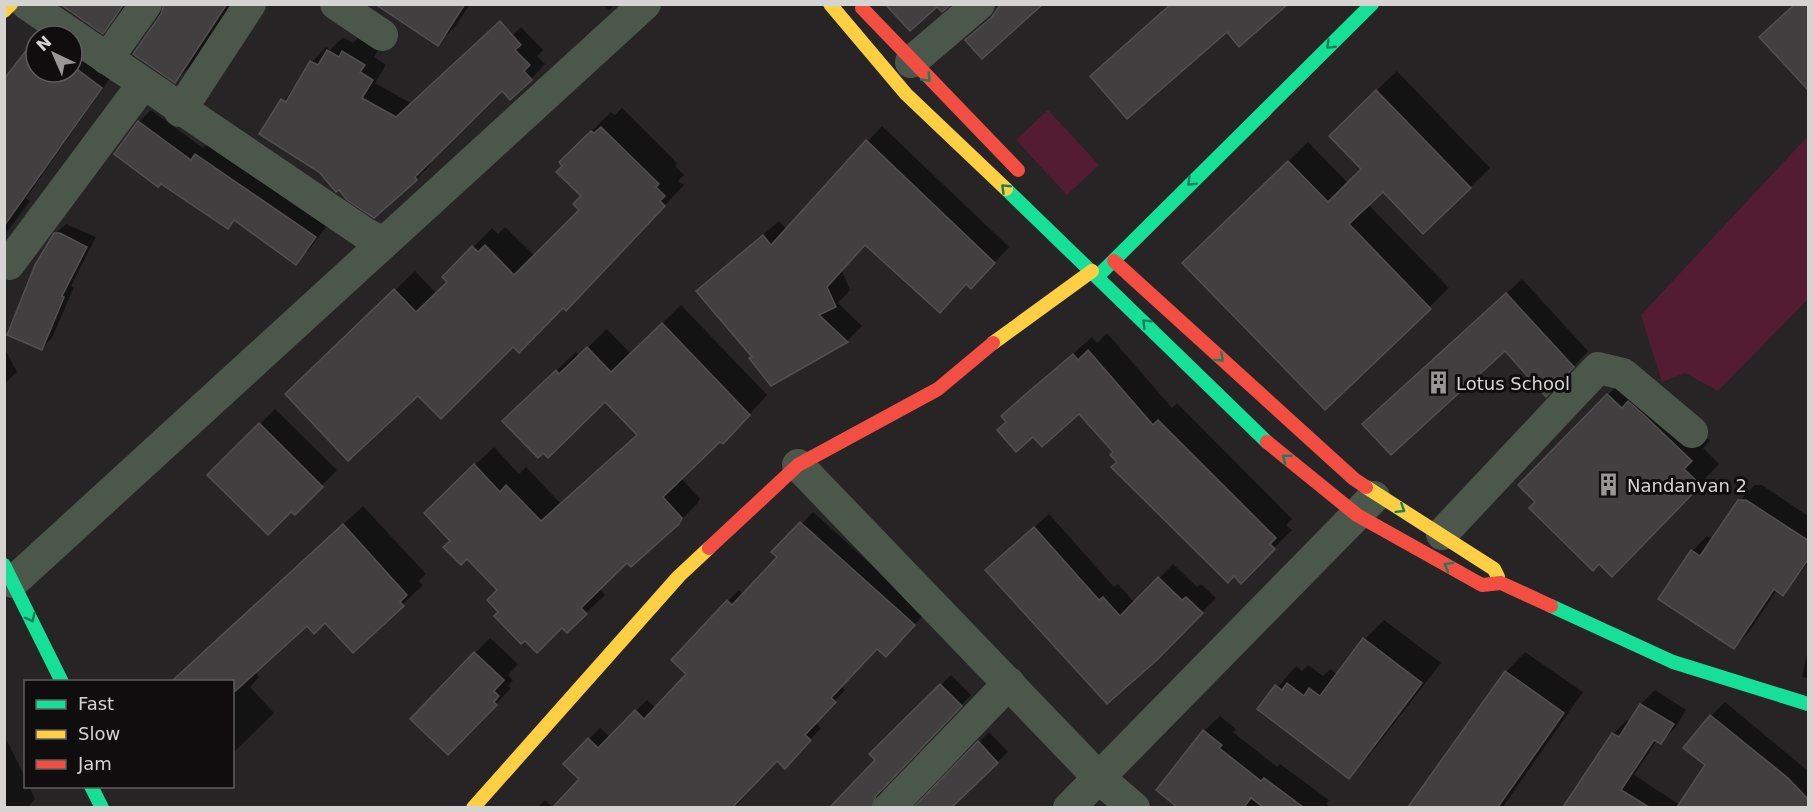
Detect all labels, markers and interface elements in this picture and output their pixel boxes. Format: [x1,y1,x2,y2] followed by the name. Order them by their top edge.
[24,24,84,84] north arrow
[33,32,55,55] text: N
[1327,38,1338,49] one-way arrow
[920,72,931,82] one-way arrow
[1187,174,1198,185] one-way arrow
[1001,184,1011,195] one-way arrow
[1142,319,1153,330] one-way arrow
[1213,350,1224,361] one-way arrow
[1425,370,1451,396] building icon: Lotus School
[1456,373,1570,394] place label: Lotus School
[1282,454,1293,465] one-way arrow
[1596,472,1622,498] building icon: Nandanvan 2
[1627,475,1747,496] place label: Nandanvan 2
[1395,502,1405,514] one-way arrow
[1443,562,1454,573] one-way arrow
[23,611,35,622] one-way arrow
[24,680,234,788] legend
[78,693,114,714] text: Fast
[78,723,120,744] text: Slow
[77,753,112,774] text: Jam

